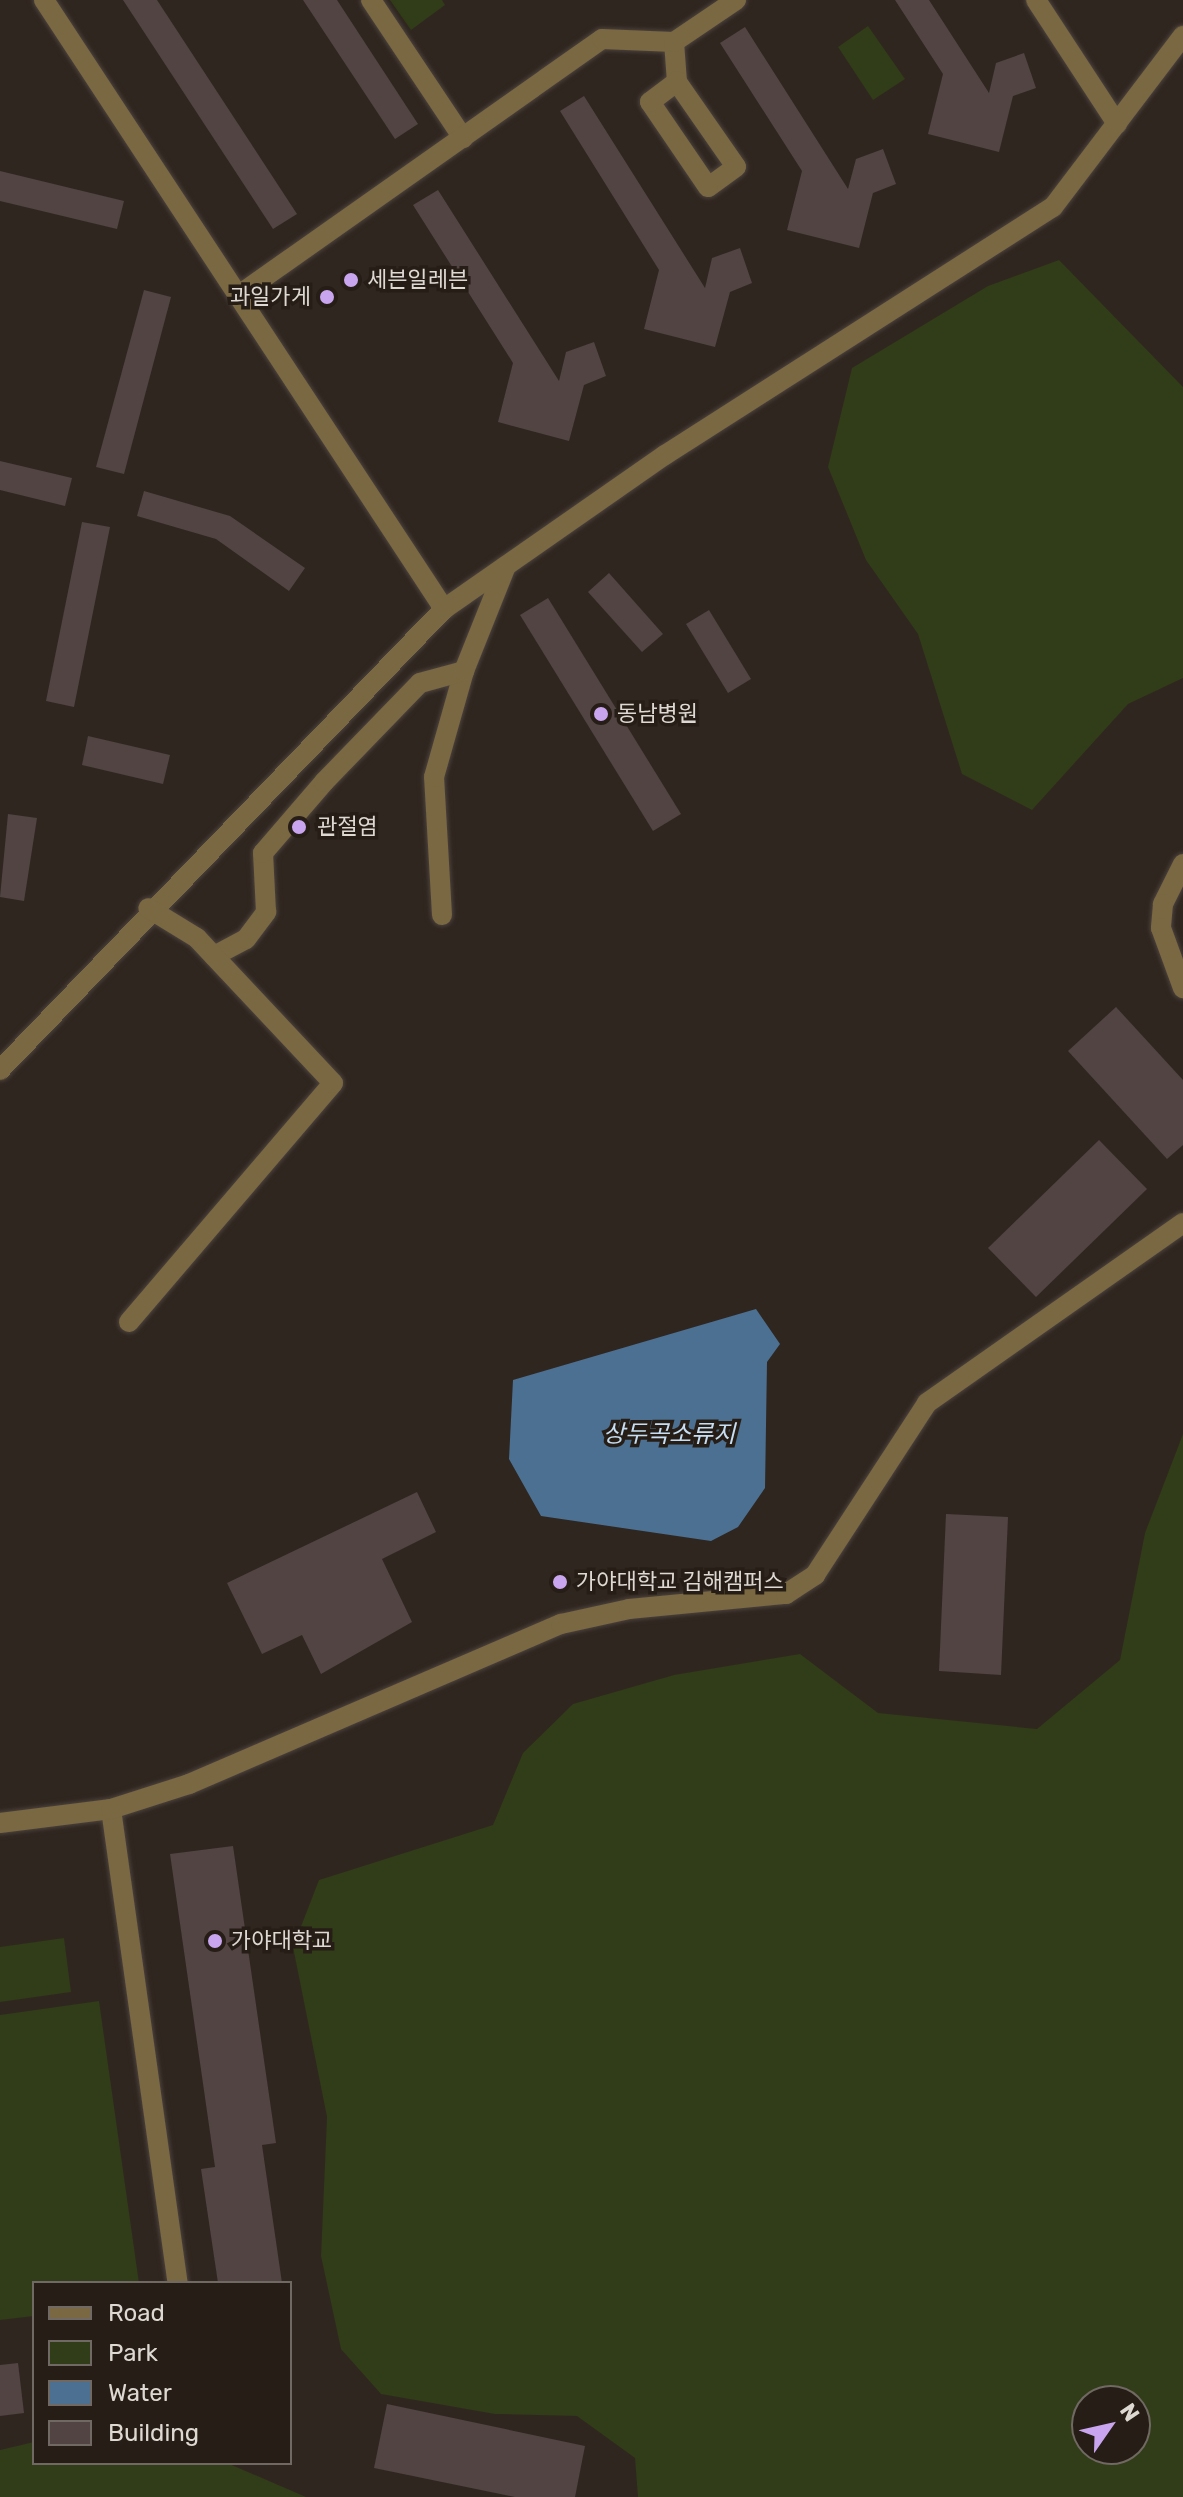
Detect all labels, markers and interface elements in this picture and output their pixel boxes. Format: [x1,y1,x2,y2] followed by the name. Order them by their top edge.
[367,267,468,293] place label: 세븐일레븐
[342,271,360,289] marker: 세븐일레븐
[230,284,311,310] place label: 과일가게
[318,288,336,306] marker: 과일가게
[617,701,698,727] place label: 동남병원
[592,705,610,723] marker: 동남병원
[317,814,378,840] place label: 관절염
[288,816,310,838] marker: 관절염
[603,1421,735,1449] water label: 상두곡소류지
[576,1569,784,1595] place label: 가야대학교 김해캠퍼스
[551,1573,569,1591] marker: 가야대학교 김해캠퍼스
[231,1928,332,1954] place label: 가야대학교
[206,1932,224,1950] marker: 가야대학교
[32,2281,292,2465] legend
[108,2299,165,2327] text: Road
[108,2339,158,2367] text: Park
[108,2379,172,2407] text: Water
[1071,2385,1151,2465] north arrow
[1114,2398,1145,2427] text: N
[108,2419,199,2447] text: Building

